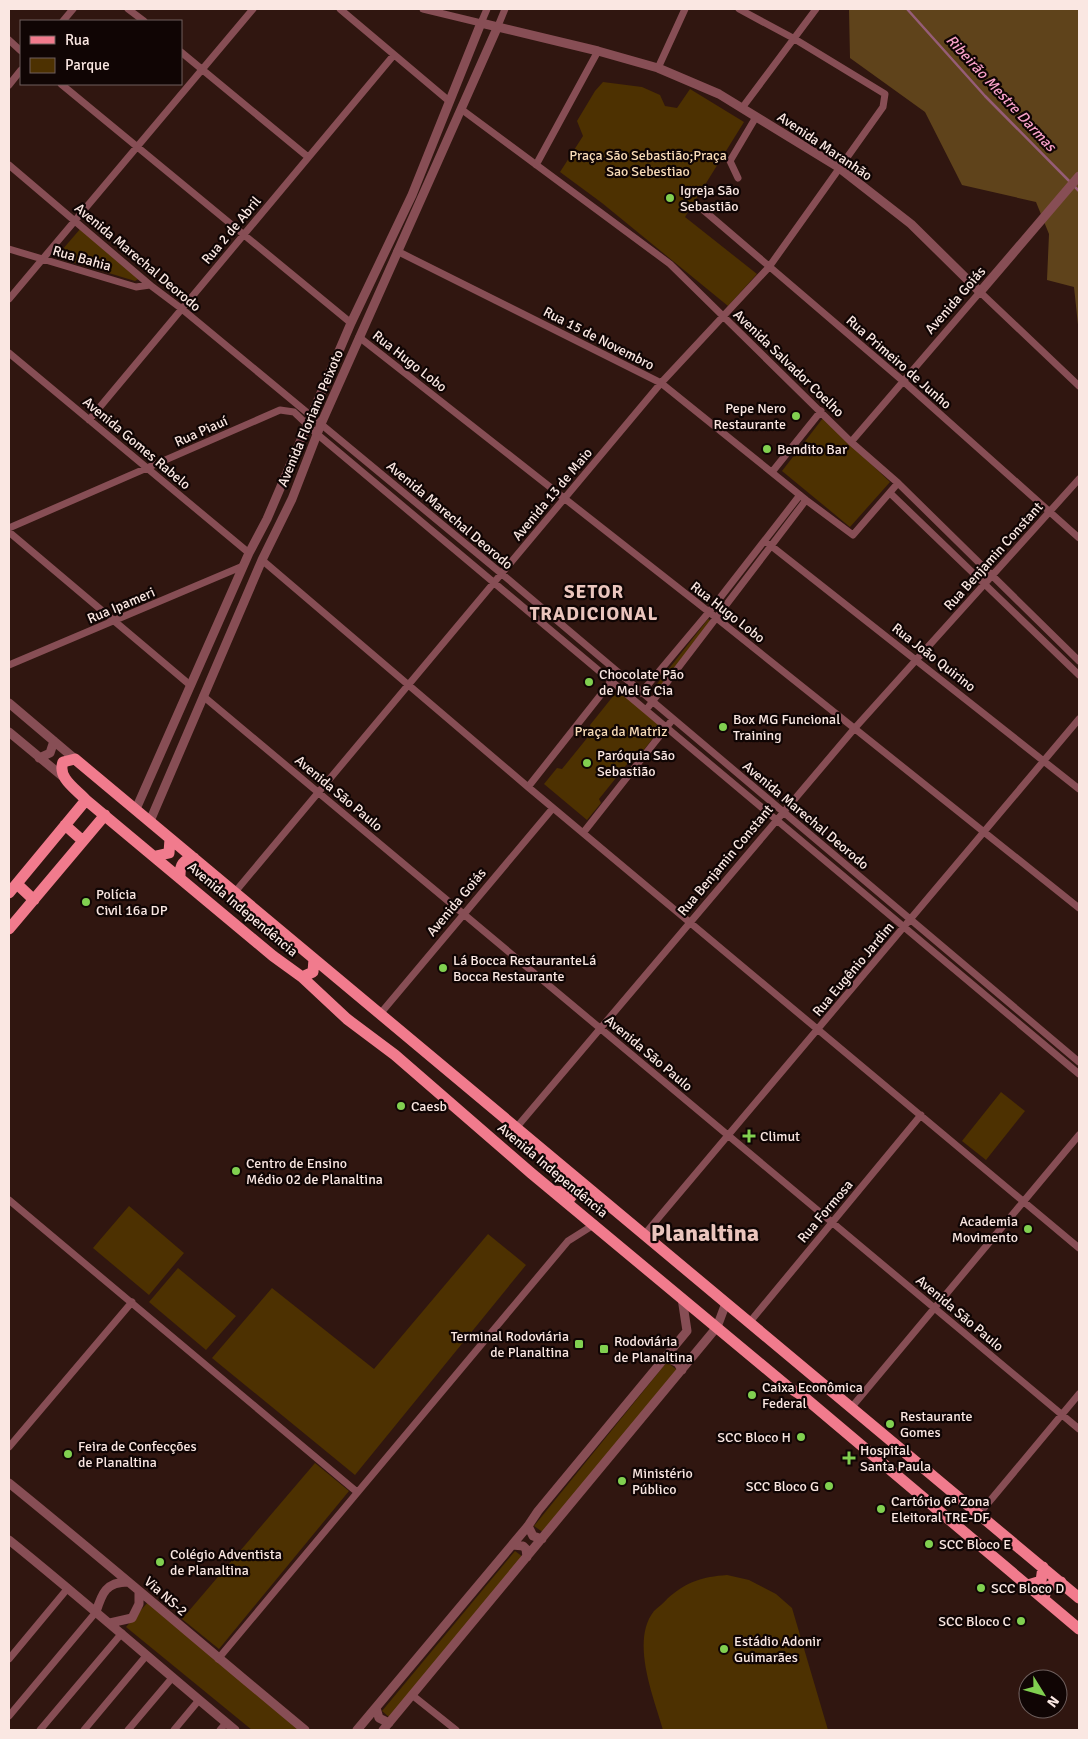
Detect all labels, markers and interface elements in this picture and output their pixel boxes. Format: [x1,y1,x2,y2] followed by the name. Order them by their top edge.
[20,20,182,85] legend
[65,31,90,49] text: Rua
[942,31,1061,156] water label: Ribeirão Mestre Darmas
[65,56,110,74] text: Parque
[774,108,875,184] street label: Avenida Maranhão
[569,147,727,180] park label: Praça São Sebastião;Praça Sao Sebestiao
[680,182,740,215] place label: Igreja São Sebastião
[664,192,676,204] marker: Igreja São Sebastião
[198,193,265,268] street label: Rua 2 de Abril
[71,200,204,315] street label: Avenida Marechal Deorodo
[51,242,113,275] street label: Rua Bahia
[921,263,989,338] street label: Avenida Goiás
[540,303,657,374] street label: Rua 15 de Novembro
[730,306,848,421] street label: Avenida Salvador Coelho
[843,312,955,413] street label: Rua Primeiro de Junho
[369,327,450,396] street label: Rua Hugo Lobo
[274,347,347,489] street label: Avenida Floriano Peixoto
[79,393,194,493] street label: Avenida Gomes Rabelo
[713,400,786,433] place label: Pepe Nero Restaurante
[790,410,802,422] marker: Pepe Nero Restaurante
[172,412,231,451] street label: Rua Piauí
[777,441,848,458] place label: Bendito Bar
[761,443,773,455] marker: Bendito Bar
[509,445,596,544] street label: Avenida 13 de Maio
[383,458,516,573] street label: Avenida Marechal Deorodo
[940,499,1046,614] street label: Rua Benjamin Constant
[687,578,768,647] street label: Rua Hugo Lobo
[530,580,658,626] district label: SETOR TRADICIONAL
[85,584,158,627] street label: Rua Ipameri
[888,619,979,695] street label: Rua João Quirino
[599,666,684,699] place label: Chocolate Pão de Mel & Cia
[583,676,595,688] marker: Chocolate Pão de Mel & Cia
[733,711,840,744] place label: Box MG Funcional Training
[717,721,729,733] marker: Box MG Funcional Training
[575,723,667,740] park label: Praça da Matriz
[597,747,675,780] place label: Paróquia São Sebastião
[291,752,386,835] street label: Avenida São Paulo
[581,757,593,769] marker: Paróquia São Sebastião
[739,758,872,873] street label: Avenida Marechal Deorodo
[674,801,777,919] street label: Rua Benjamin Constant
[184,858,301,960] street label: Avenida Independência
[423,865,490,940] street label: Avenida Goiás
[96,886,168,919] place label: Polícia Civil 16a DP
[80,896,92,908] marker: Polícia Civil 16a DP
[809,919,898,1020] street label: Rua Eugênio Jardim
[453,952,596,985] place label: Lá Bocca RestauranteLá Bocca Restaurante
[437,962,449,974] marker: Lá Bocca RestauranteLá Bocca Restaurante
[601,1012,696,1095] street label: Avenida São Paulo
[411,1098,447,1115] place label: Caesb
[395,1100,407,1112] marker: Caesb
[494,1119,611,1221] street label: Avenida Independência
[760,1128,800,1145] place label: Climut
[742,1129,756,1143] marker: Climut
[246,1155,383,1188] place label: Centro de Ensino Médio 02 de Planaltina
[230,1165,242,1177] marker: Centro de Ensino Médio 02 de Planaltina
[794,1176,857,1246] street label: Rua Formosa
[952,1213,1018,1246] place label: Academia Movimento
[651,1218,759,1248] district label: Planaltina
[1022,1223,1034,1235] marker: Academia Movimento
[912,1272,1007,1355] street label: Avenida São Paulo
[451,1328,569,1361] place label: Terminal Rodoviária de Planaltina
[614,1333,693,1366] place label: Rodoviária de Planaltina
[573,1338,585,1350] marker: Terminal Rodoviária de Planaltina
[598,1343,610,1355] marker: Rodoviária de Planaltina
[762,1379,863,1412] place label: Caixa Econômica Federal
[746,1389,758,1401] marker: Caixa Econômica Federal
[900,1408,973,1441] place label: Restaurante Gomes
[884,1418,896,1430] marker: Restaurante Gomes
[717,1429,791,1446] place label: SCC Bloco H
[795,1431,807,1443] marker: SCC Bloco H
[78,1438,197,1471] place label: Feira de Confecções de Planaltina
[860,1442,931,1475] place label: Hospital Santa Paula
[62,1448,74,1460] marker: Feira de Confecções de Planaltina
[842,1451,856,1465] marker: Hospital Santa Paula
[632,1465,693,1498] place label: Ministério Público
[616,1475,628,1487] marker: Ministério Público
[746,1478,819,1495] place label: SCC Bloco G
[823,1480,835,1492] marker: SCC Bloco G
[891,1493,990,1526] place label: Cartório 6ª Zona Eleitoral TRE-DF
[875,1503,887,1515] marker: Cartório 6ª Zona Eleitoral TRE-DF
[939,1536,1011,1553] place label: SCC Bloco E
[923,1538,935,1550] marker: SCC Bloco E
[170,1546,282,1579] place label: Colégio Adventista de Planaltina
[154,1556,166,1568] marker: Colégio Adventista de Planaltina
[141,1573,191,1620] street label: Via NS-2
[991,1580,1064,1597] place label: SCC Bloco D
[975,1582,987,1594] marker: SCC Bloco D
[938,1613,1011,1630] place label: SCC Bloco C
[1015,1615,1027,1627] marker: SCC Bloco C
[734,1633,822,1666] place label: Estádio Adonir Guimarães
[718,1643,730,1655] marker: Estádio Adonir Guimarães
[1018,1669,1068,1719] north arrow
[1043,1693,1063,1711] text: N

